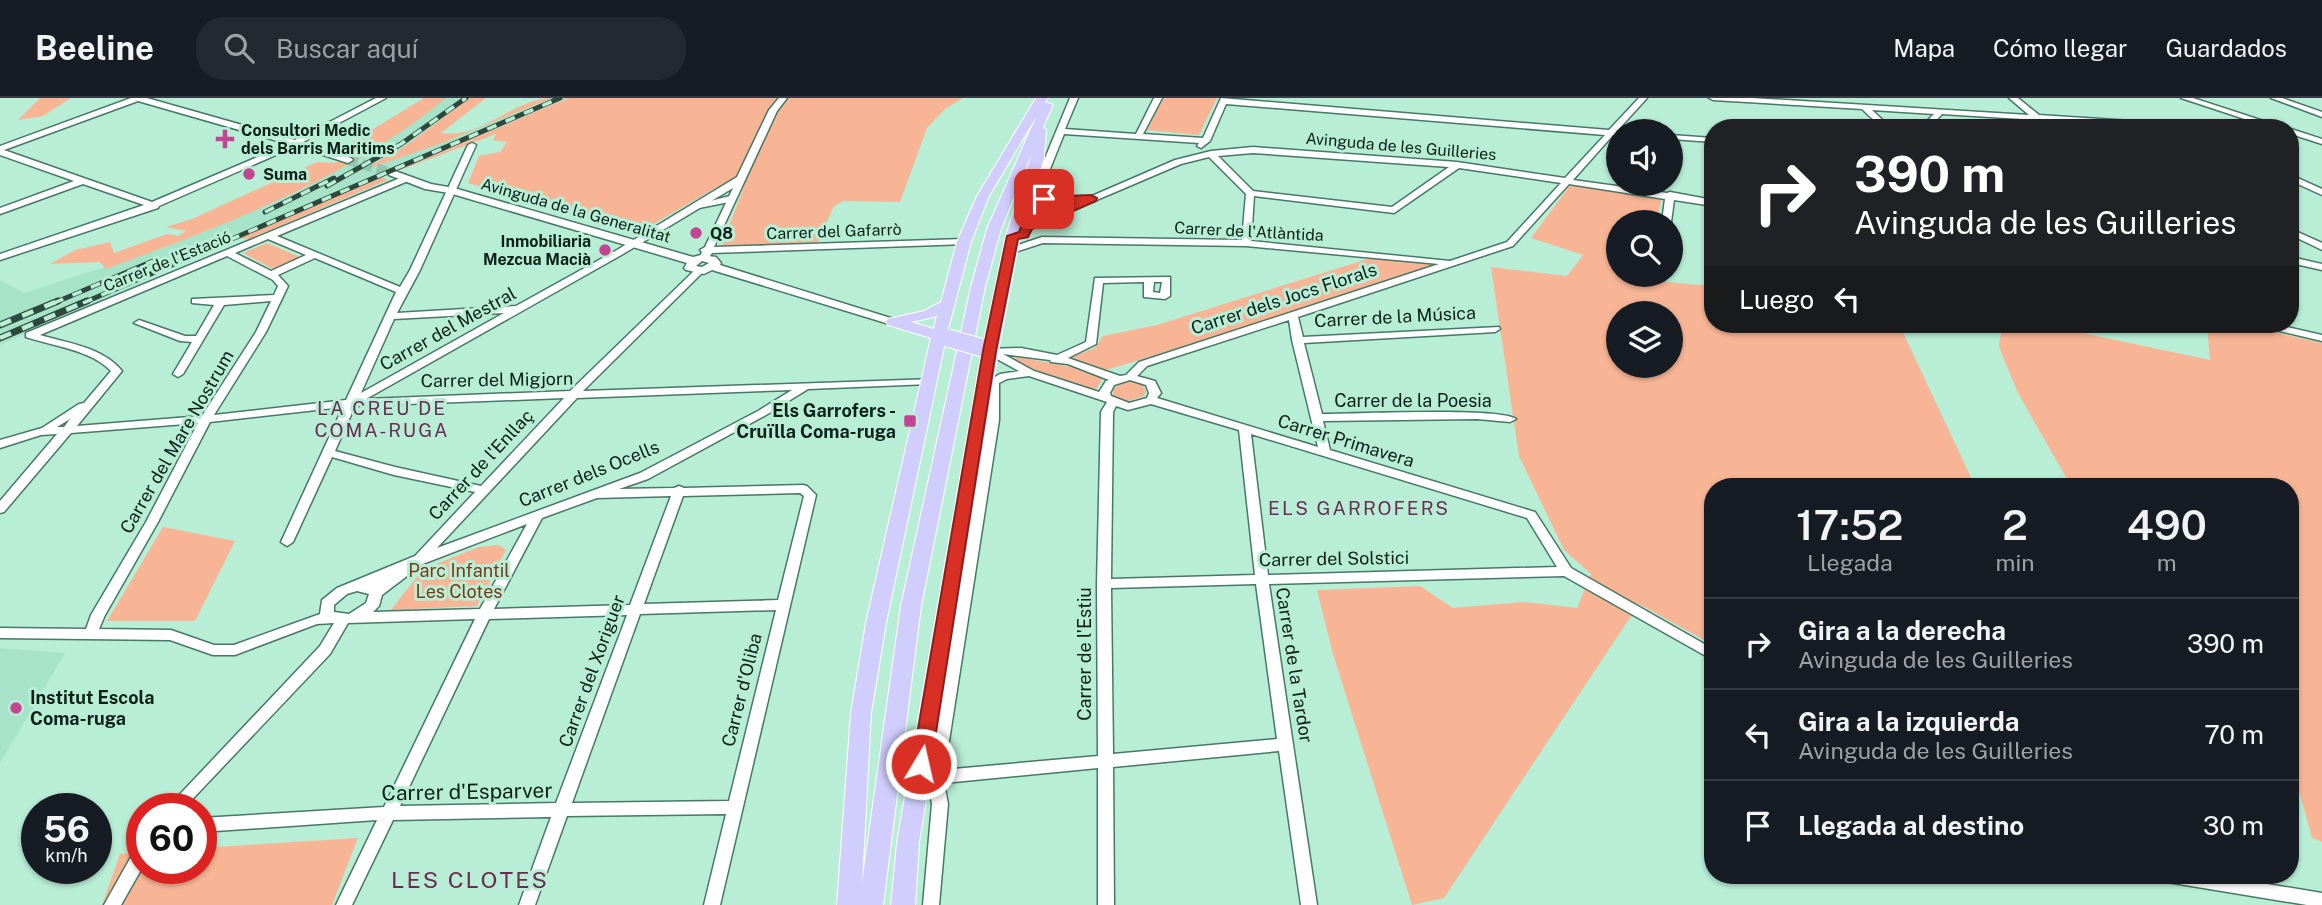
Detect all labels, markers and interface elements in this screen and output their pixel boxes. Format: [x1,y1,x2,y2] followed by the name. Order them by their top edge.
[196,17,686,80] search box
[35,29,154,67] text: Beeline
[220,29,258,67] icon: search
[276,33,418,64] text: Buscar aquí
[1893,34,1955,62] text: Mapa
[1993,34,2127,62] text: Cómo llegar
[2165,34,2287,62] text: Guardados
[1606,119,1683,378] map controls
[1606,119,1683,196] button: sound
[241,121,395,158] place label: Consultori Medic dels Barris Maritims
[215,129,235,149] marker: Consultori Medic dels Barris Maritims
[1305,129,1497,164] street label: Avinguda de les Guilleries
[1854,145,2005,203] text: 390 m
[1739,147,1830,238] icon: right
[263,165,307,184] place label: Suma
[241,166,257,182] marker: Suma
[1014,169,1074,229] pin
[479,174,673,247] street label: Avinguda de la Generalitat
[1025,180,1063,218] icon: arrive
[1854,204,2237,241] text: Avinguda de les Guilleries
[1606,210,1683,287] button: search
[1174,218,1324,245] street label: Carrer de l'Atlàntida
[766,220,902,243] street label: Carrer del Gafarrò
[710,224,733,243] place label: Q8
[688,225,704,241] marker: Q8
[101,227,234,296] street label: Carrer de l'Estació
[483,232,591,269] place label: Inmobiliaria Mezcua Macià
[597,242,613,258] marker: Inmobiliaria Mezcua Macià
[1188,259,1379,339] street label: Carrer dels Jocs Florals
[1828,280,1866,318] icon: left
[376,282,519,375] street label: Carrer del Mestral
[1739,284,1814,315] text: Luego
[1606,301,1683,378] button: layers
[1314,302,1476,331] street label: Carrer de la Música
[115,346,238,537] street label: Carrer del Mare Nostrum
[420,368,574,391] street label: Carrer del Migjorn
[1334,390,1492,411] street label: Carrer de la Poesia
[314,397,450,441] district label: LA CREU DE COMA-RUGA
[736,400,896,442] place label: Els Garrofers - Cruïlla Coma-ruga
[424,405,537,524] street label: Carrer de l'Enllaç
[1275,410,1417,471] street label: Carrer Primavera
[902,413,918,429] marker: Els Garrofers - Cruïlla Coma-ruga
[516,436,662,511] street label: Carrer dels Ocells
[1268,497,1450,519] district label: ELS GARROFERS
[1796,500,1904,549] text: 17:52
[2002,500,2028,549] text: 2
[2127,500,2207,549] text: 490
[1259,547,1409,570] street label: Carrer del Solstici
[1807,549,1893,576] text: Llegada
[1996,549,2035,576] text: min
[2157,549,2177,576] text: m
[408,560,510,602] park label: Parc Infantil Les Clotes
[1272,586,1317,744] street label: Carrer de la Tardor
[1074,587,1095,721] street label: Carrer de l'Estiu
[554,592,629,750] street label: Carrer del Xoriguer
[1798,615,2006,646] text: Gira a la derecha
[1739,625,1777,663] icon: right
[2187,628,2264,659] text: 390 m
[717,631,766,749] street label: Carrer d'Oliba
[1798,646,2073,673] text: Avinguda de les Guilleries
[30,687,155,729] place label: Institut Escola Coma-ruga
[8,700,24,716] marker: Institut Escola Coma-ruga
[1798,706,2020,737] text: Gira a la izquierda
[1739,716,1777,754] icon: left
[2204,719,2264,750] text: 70 m
[884,727,958,801] position arrow
[1798,737,2073,764] text: Avinguda de les Guilleries
[381,778,553,805] street label: Carrer d'Esparver
[126,793,217,884] speed limit sign: 60
[1739,807,1777,845] icon: arrive
[43,809,90,850] text: 56
[1798,810,2024,841] text: Llegada al destino
[2203,810,2264,841] text: 30 m
[45,845,88,866] text: km/h
[391,866,549,893] district label: LES CLOTES

